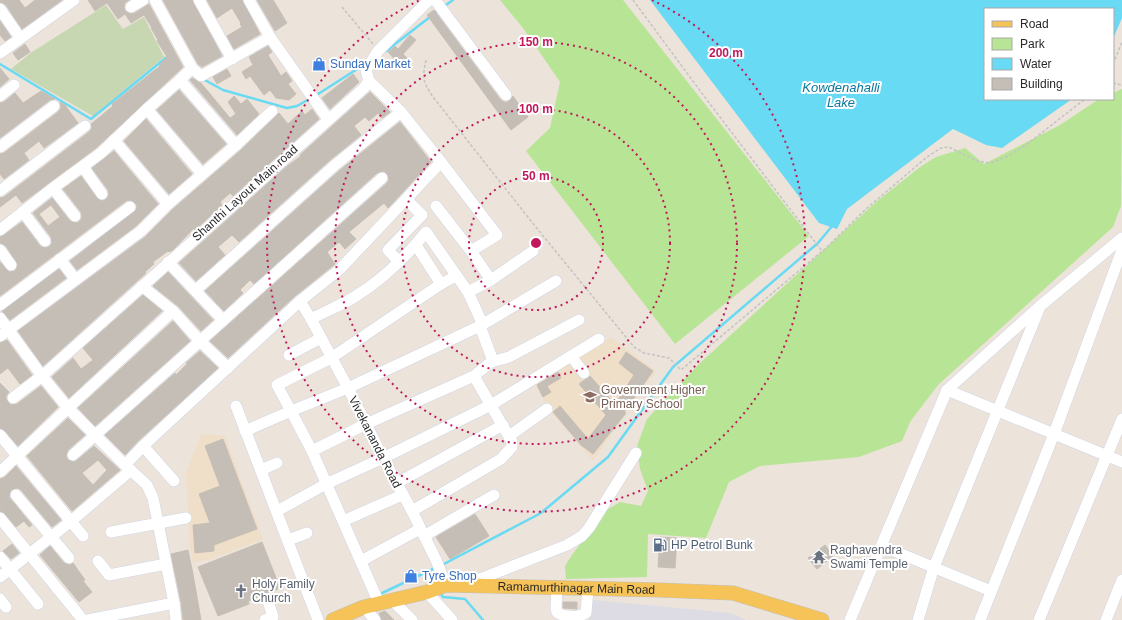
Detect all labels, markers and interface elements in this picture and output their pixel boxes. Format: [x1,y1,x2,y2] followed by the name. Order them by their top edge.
[984,8,1114,100] legend
[1020,17,1049,31] text: Road
[519,35,553,49] text: 150 m
[1020,37,1046,51] text: Park
[709,46,743,60] text: 200 m
[311,56,327,72] shop icon: Sunday Market
[330,57,411,71] place label: Sunday Market
[1020,57,1052,71] text: Water
[1020,77,1063,91] text: Building
[802,80,881,110] water label: Kowdenahalli Lake
[519,102,553,116] text: 100 m
[189,142,301,244] street label: Shanthi Layout Main road
[522,169,550,183] text: 50 m
[529,236,543,250] centre of rings
[601,383,706,411] place label: Government Higher Primary School
[582,389,598,405] school or university icon: Government Higher Primary School
[346,394,404,490] street label: Vivekananda Road
[652,537,668,553] fuel station icon: HP Petrol Bunk
[671,538,754,552] place label: HP Petrol Bunk
[830,543,908,571] place label: Raghavendra Swami Temple
[811,549,827,565] temple icon: Raghavendra Swami Temple
[403,568,419,584] shop icon: Tyre Shop
[422,569,477,583] place label: Tyre Shop
[252,577,315,605] place label: Holy Family Church
[497,579,655,597] street label: Ramamurthinagar Main Road
[233,583,249,599] church icon: Holy Family Church

